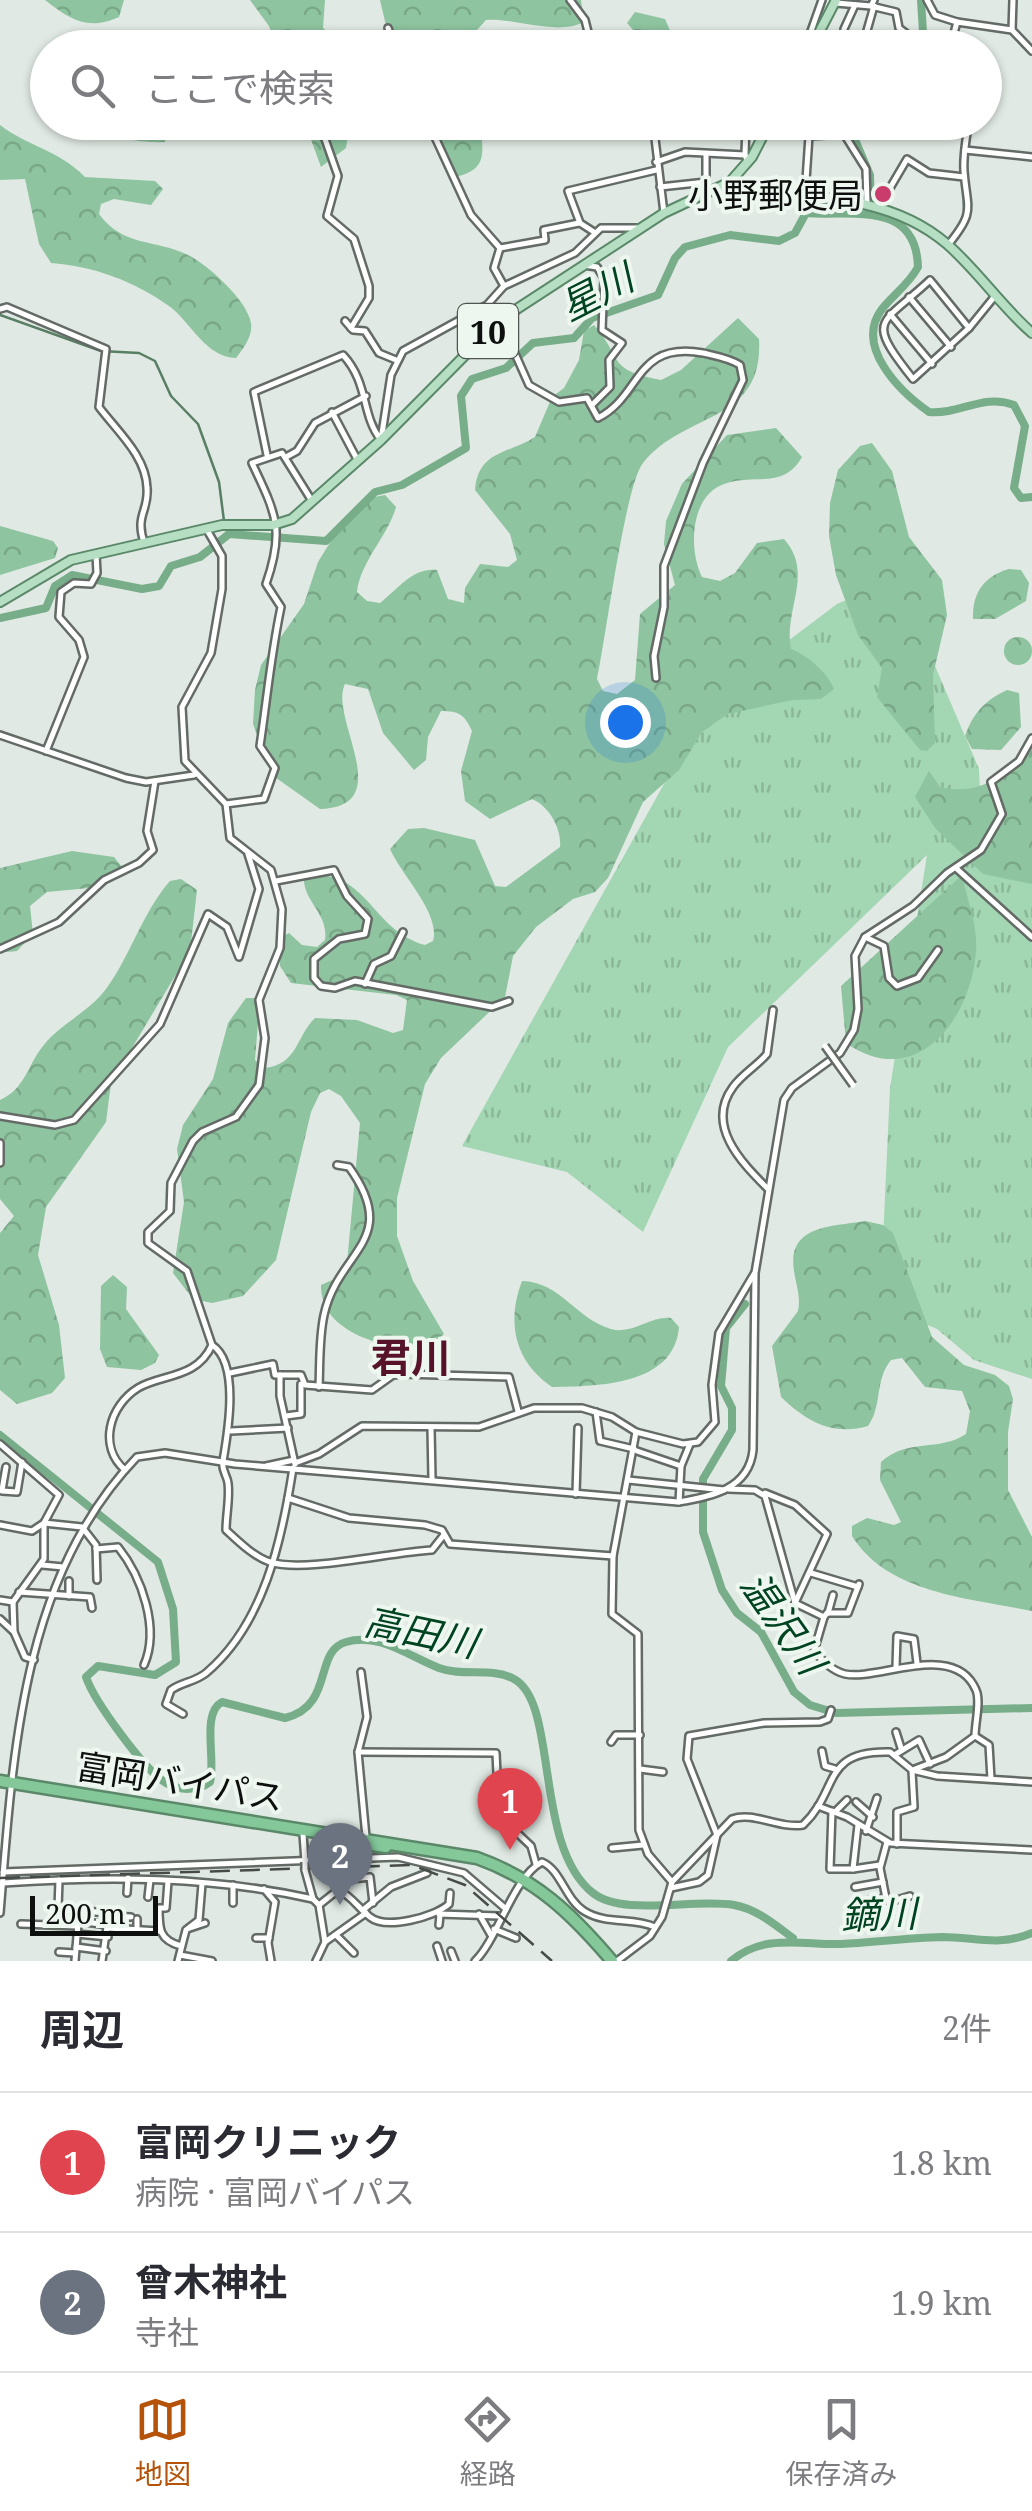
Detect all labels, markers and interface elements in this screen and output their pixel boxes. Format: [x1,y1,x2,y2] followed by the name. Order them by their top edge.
[30,30,1002,140] search box
[65,58,120,113] icon: search
[145,61,335,113] text: ここで検索
[688,171,863,218] place label: 小野郵便局
[872,183,894,205] marker: 小野郵便局
[550,249,645,331] water label: 星川
[458,304,518,358] road number: 10
[600,697,651,748] your location
[371,1329,451,1384] district label: 君川
[730,1560,840,1687] water label: 温沢川
[360,1594,486,1669] water label: 高田川
[73,1741,287,1821] street label: 富岡バイパス
[478,1768,542,1850] pin: 1
[308,1822,372,1905] pin: 2
[840,1886,922,1940] water label: 鏑川
[30,1891,158,1936] scale bar
[45,1894,126,1932] text: 200 m
[40,2000,124,2057] text: 周辺
[942,2006,992,2049] text: 2件
[135,2115,401,2167] text: 富岡クリニック
[63,2141,82,2184] text: 1
[891,2141,992,2184] text: 1.8 km
[135,2170,415,2213] text: 病院 · 富岡バイパス
[135,2255,287,2307] text: 曾木神社
[63,2281,82,2324] text: 2
[891,2281,992,2324] text: 1.9 km
[135,2310,199,2353] text: 寺社
[135,2392,191,2492] tab: 地図
[460,2392,516,2492] tab: 経路
[785,2392,897,2492] tab: 保存済み

